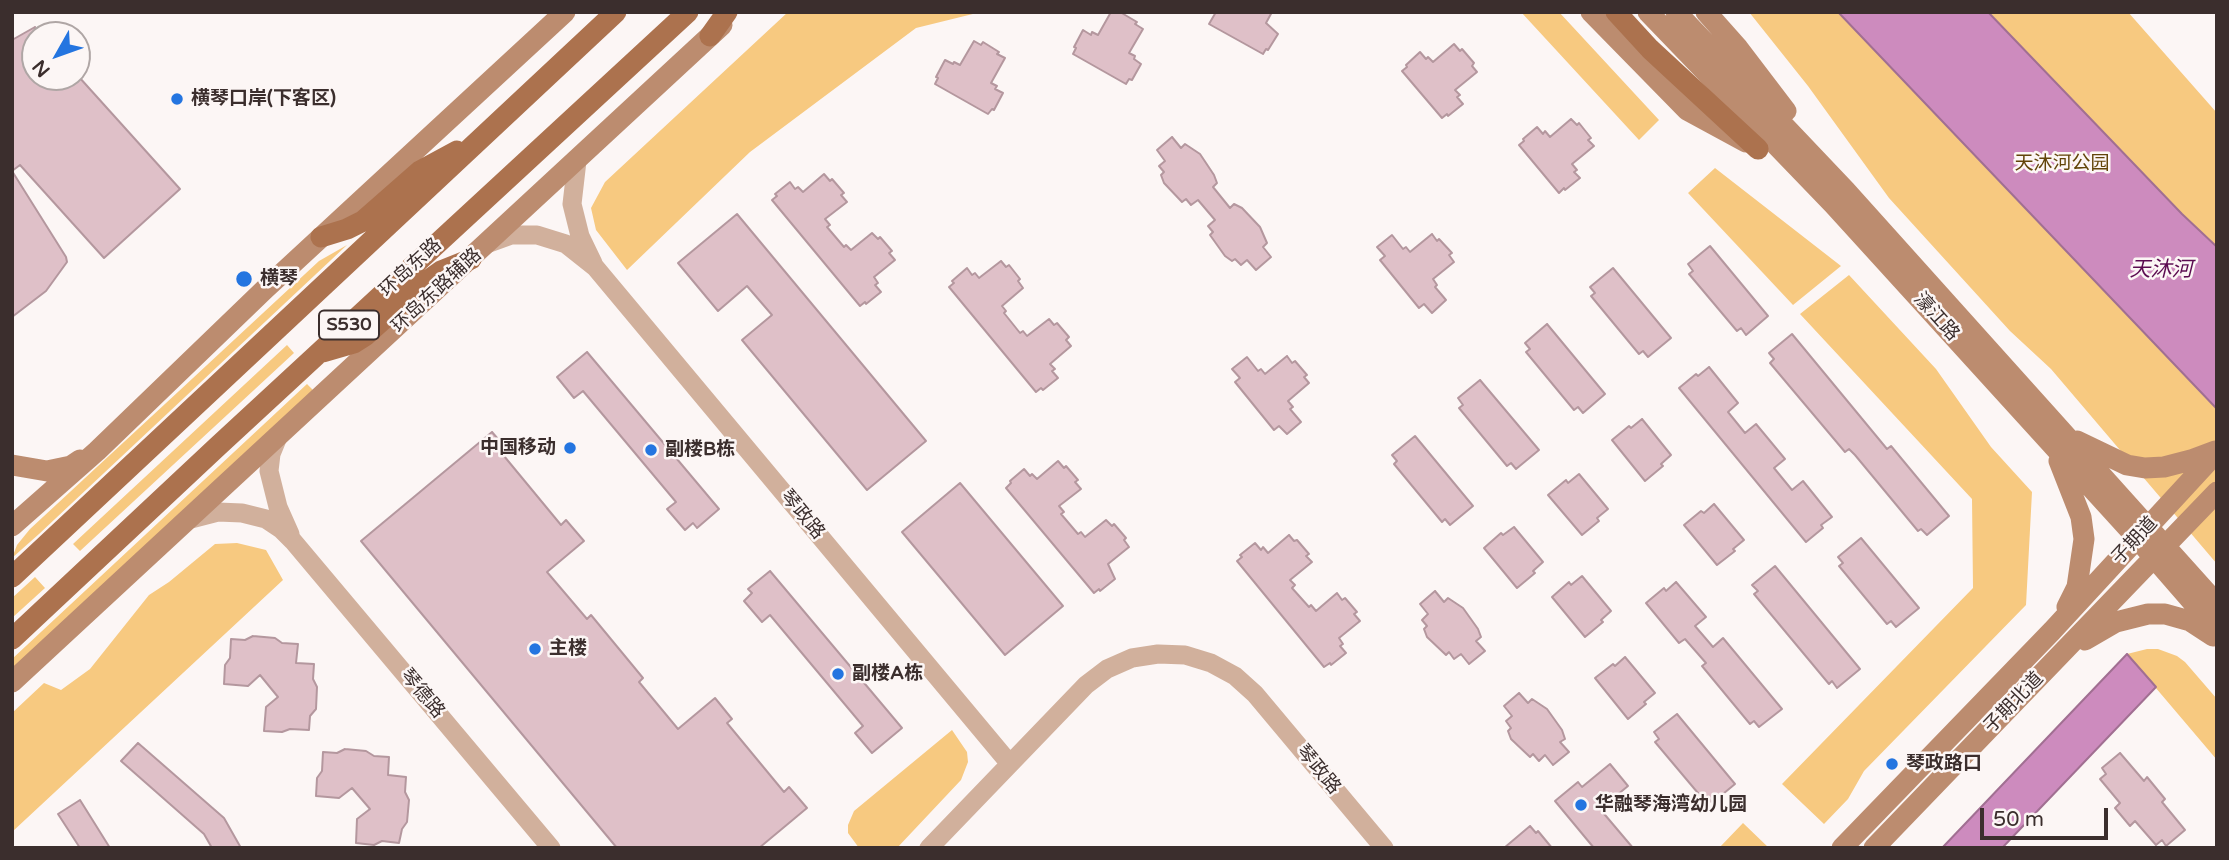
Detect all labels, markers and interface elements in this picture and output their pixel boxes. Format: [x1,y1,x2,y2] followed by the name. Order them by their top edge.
[21,21,91,91] north arrow
[28,55,55,81] text: N
[191,88,336,110] place label: 横琴口岸(下客区)
[169,91,185,107] marker: 横琴口岸(下客区)
[2015,153,2109,175] park label: 天沐河公园
[375,234,447,302] street label: 环岛东路
[388,244,486,338] street label: 环岛东路辅路
[2130,257,2192,283] water label: 天沐河
[260,268,298,290] place label: 横琴
[234,269,254,289] marker: 横琴
[1908,288,1964,346] street label: 濠江路
[319,310,379,340] road number: S530
[480,437,556,459] place label: 中国移动
[665,439,735,461] place label: 副楼B栋
[562,440,578,456] marker: 中国移动
[643,442,659,458] marker: 副楼B栋
[775,486,829,544] street label: 琴政路
[2107,512,2163,570] street label: 子期道
[549,638,587,660] place label: 主楼
[527,641,543,657] marker: 主楼
[852,663,923,685] place label: 副楼A栋
[395,665,449,723] street label: 琴德路
[830,666,846,682] marker: 副楼A栋
[1979,668,2049,738] street label: 子期北道
[1291,741,1345,799] street label: 琴政路
[1906,753,1982,775] place label: 琴政路口
[1884,756,1900,772] marker: 琴政路口
[1595,794,1747,816] place label: 华融琴海湾幼儿园
[1984,794,2112,838] scale bar
[1573,797,1589,813] marker: 华融琴海湾幼儿园
[1993,807,2044,832] text: 50 m

